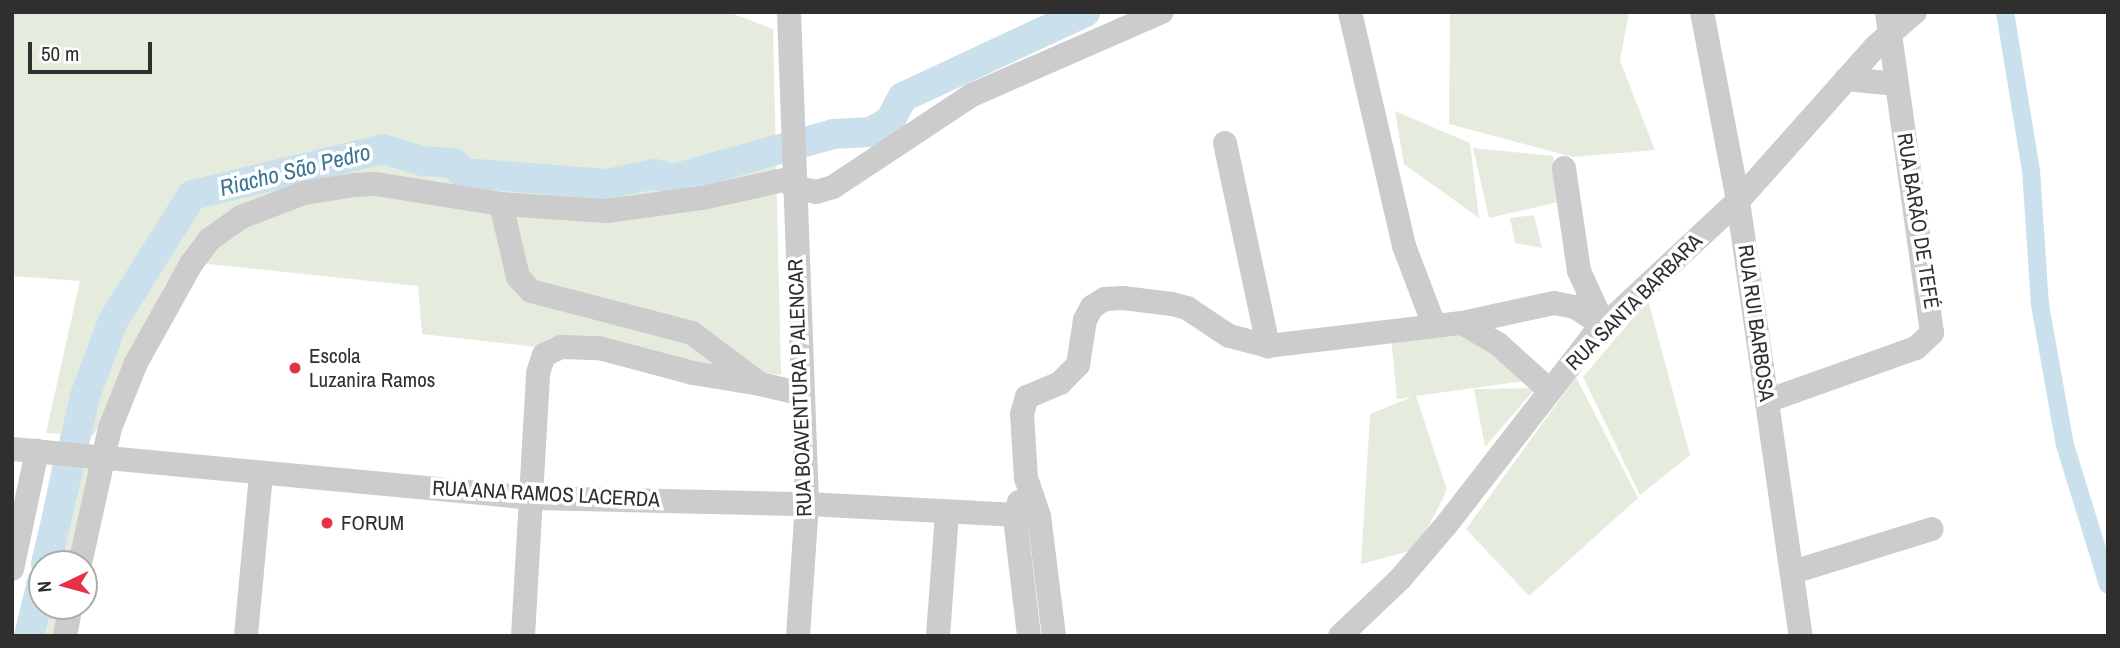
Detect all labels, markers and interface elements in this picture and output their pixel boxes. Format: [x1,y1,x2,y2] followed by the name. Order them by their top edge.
[32,28,156,72] scale bar
[41,39,79,68] text: 50 m
[1892,131,1944,311] street label: RUA BARÃO DE TEFÉ
[217,138,373,202] water label: Riacho São Pedro
[1560,228,1708,376] street label: RUA SANTA BARBARA
[1732,243,1780,403] street label: RUA RUI BARBOSA
[783,257,817,519] street label: RUA BOAVENTURA P ALENCAR
[309,343,435,393] place label: Escola Luzanira Ramos
[287,360,303,376] marker: Escola Luzanira Ramos
[430,475,662,513] street label: RUA ANA RAMOS LACERDA
[341,510,404,536] place label: FORUM
[319,515,335,531] marker: FORUM
[28,550,98,620] north arrow
[31,580,58,593] text: N

